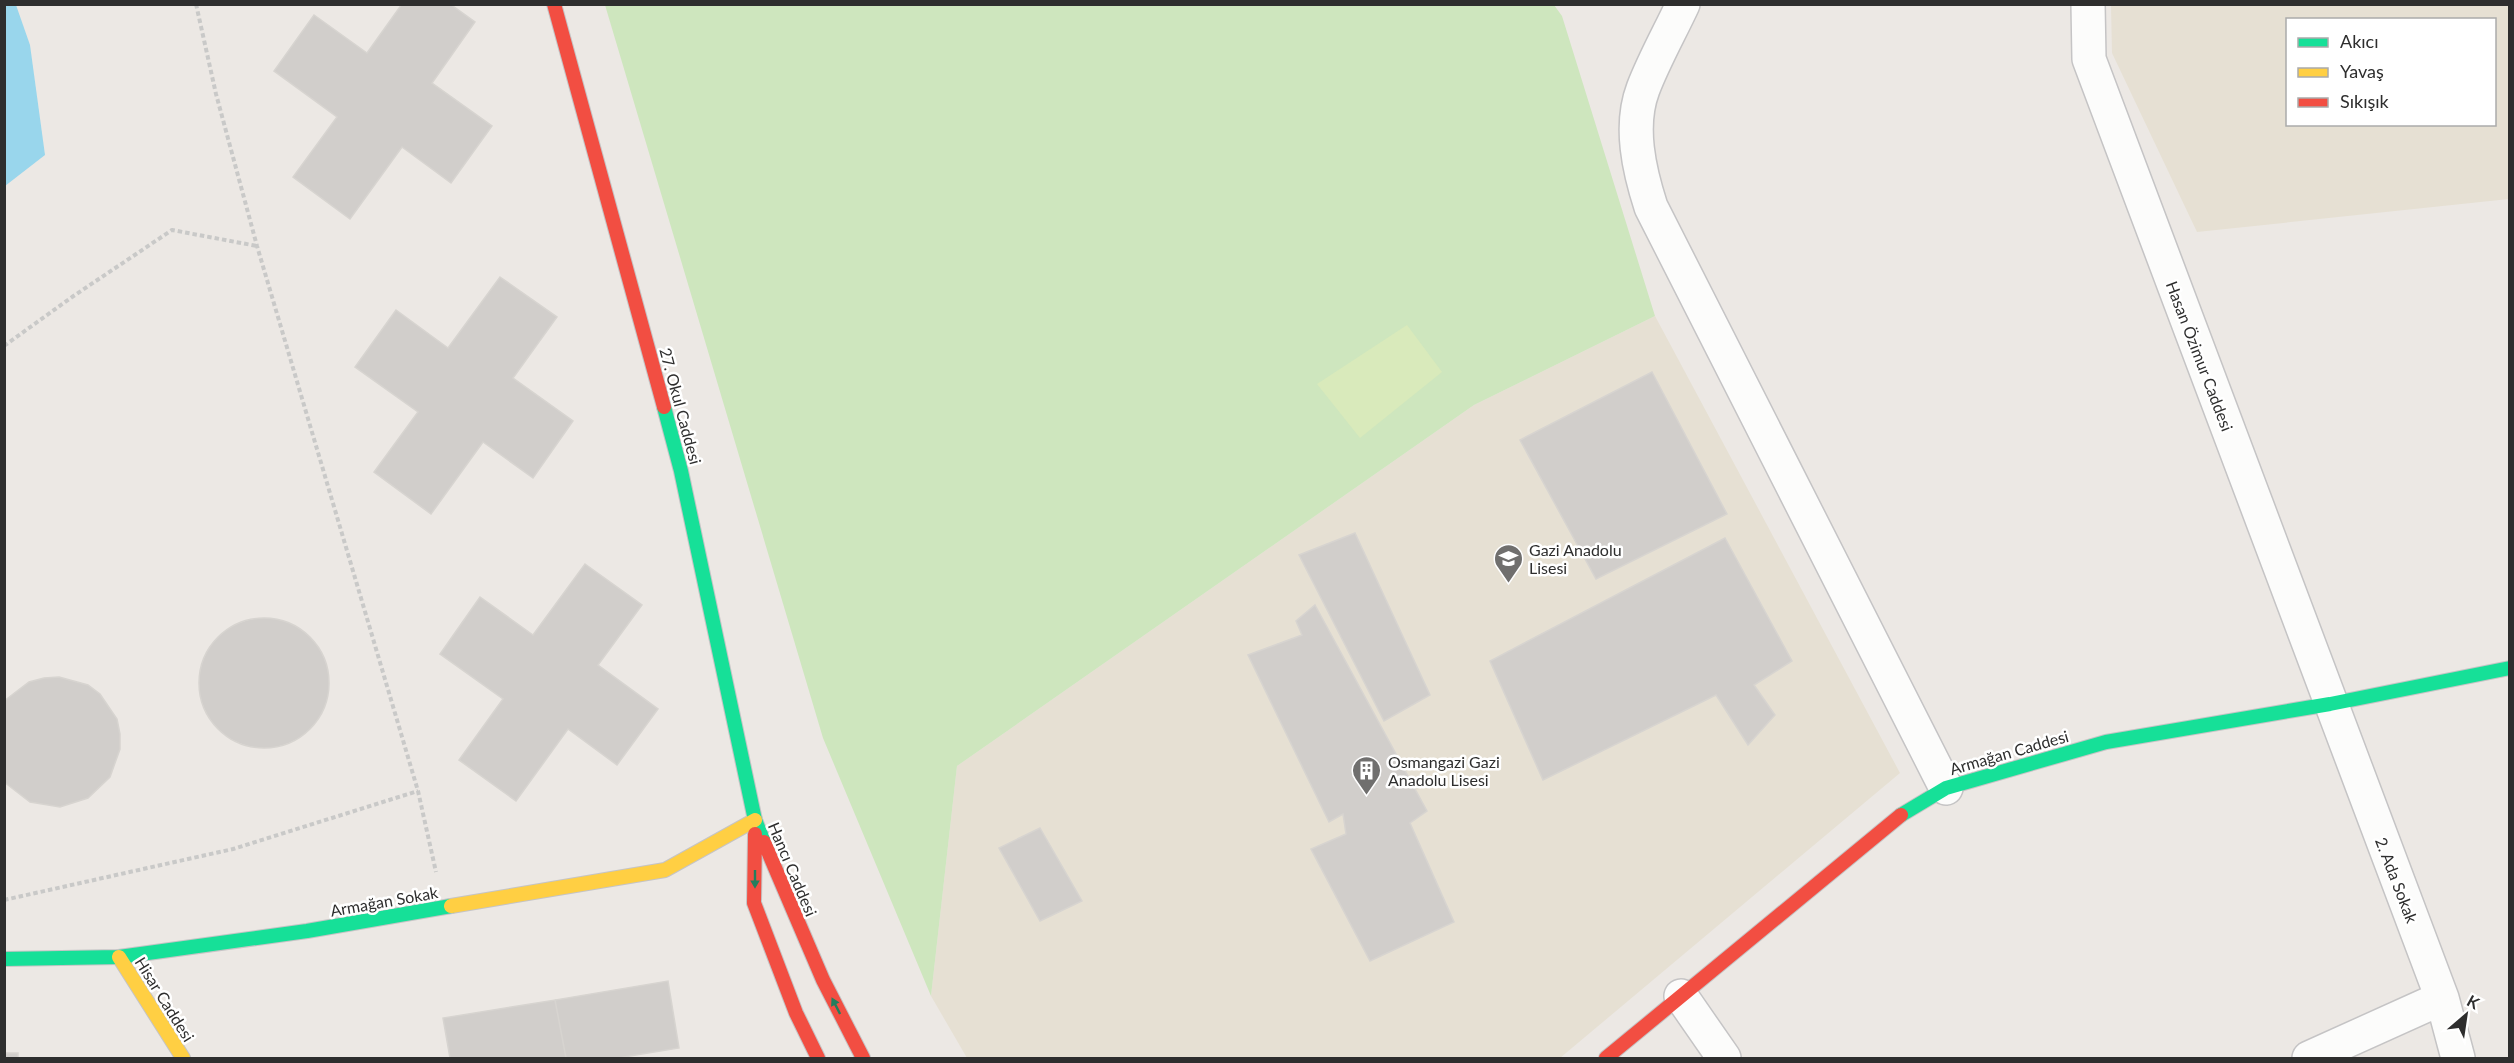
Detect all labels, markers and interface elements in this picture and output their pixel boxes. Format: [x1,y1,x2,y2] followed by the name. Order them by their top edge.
[2286,18,2496,126] legend
[2340,30,2379,52] text: Akıcı
[2340,60,2384,82] text: Yavaş
[2340,90,2390,112] text: Sıkışık
[2163,278,2237,434] street label: Hasan Özimur Caddesi
[656,346,706,466] street label: 27. Okul Caddesi
[1529,540,1622,577] place label: Gazi Anadolu Lisesi
[1492,542,1524,584] school or university icon: Gazi Anadolu Lisesi
[1947,726,2071,778] street label: Armağan Caddesi
[1388,752,1500,789] place label: Osmangazi Gazi Anadolu Lisesi
[1351,754,1383,796] building icon: Osmangazi Gazi Anadolu Lisesi
[765,819,821,919] street label: Hancı Caddesi
[2372,834,2422,926] street label: 2. Ada Sokak
[750,869,760,888] one-way arrow
[329,882,440,920] street label: Armağan Sokak
[131,953,199,1045] street label: Hisar Caddesi
[2436,985,2496,1045] north arrow
[2464,990,2484,1013] text: K
[832,998,841,1015] one-way arrow

